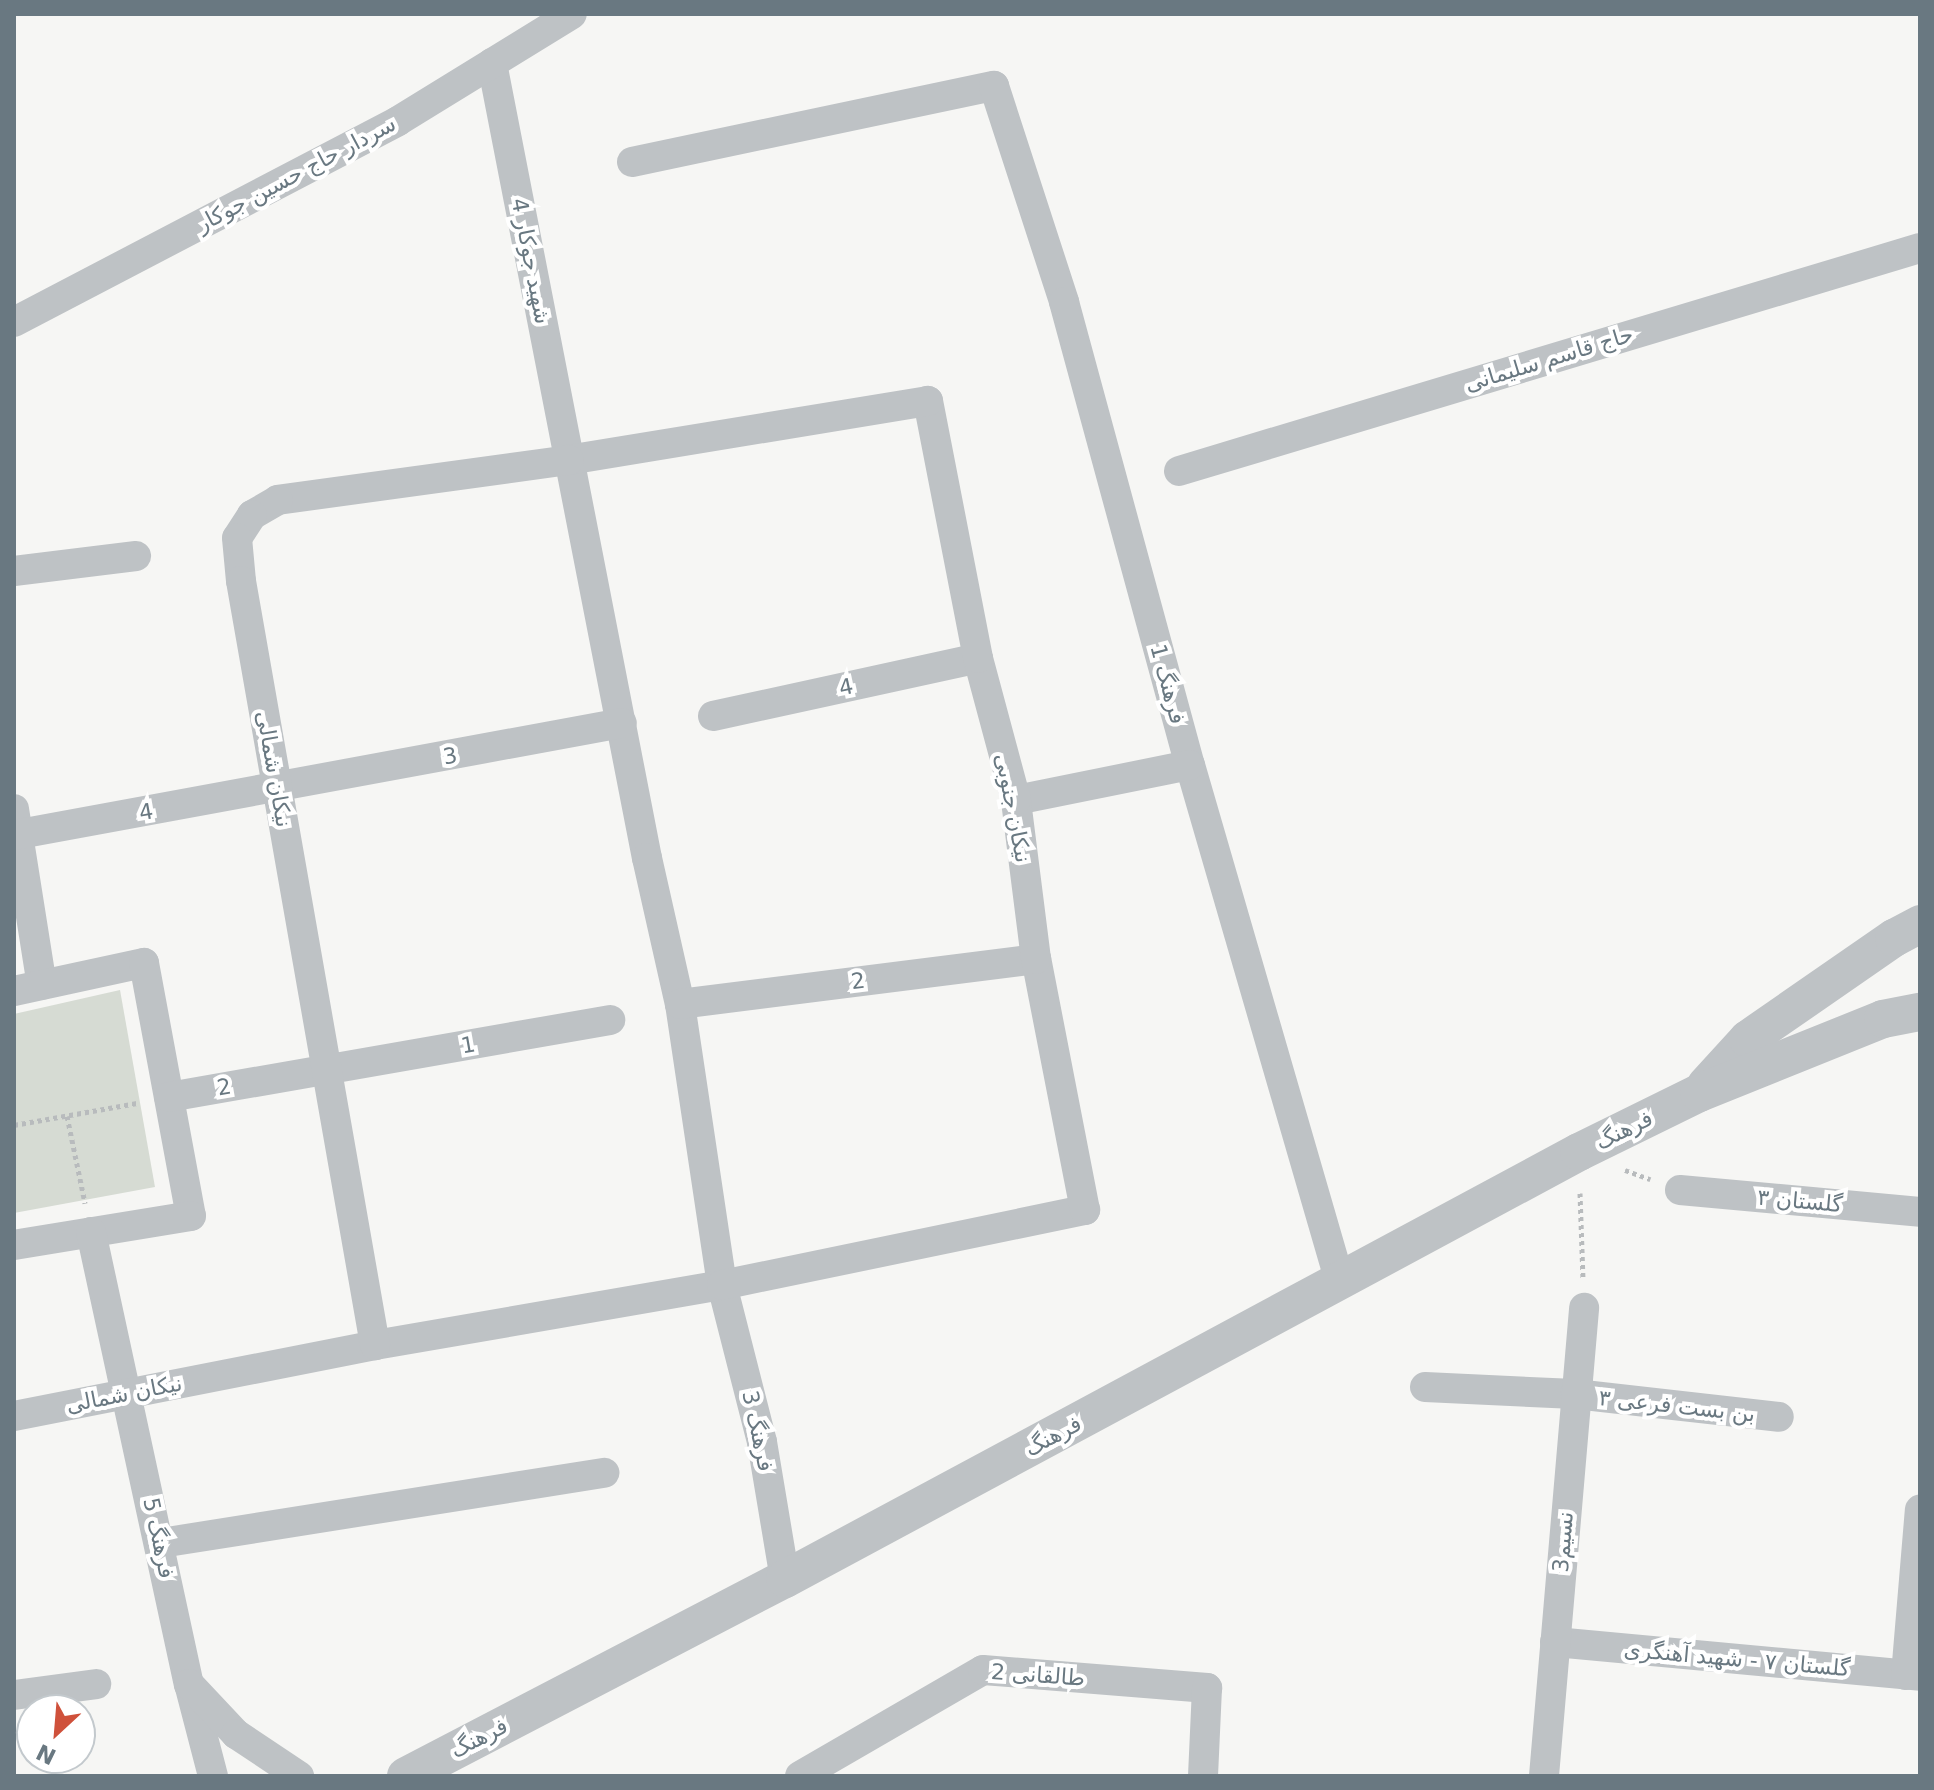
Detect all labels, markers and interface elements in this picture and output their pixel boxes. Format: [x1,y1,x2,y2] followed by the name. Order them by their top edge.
[192,110,400,238] street label: سردار حاج حسین جوکار
[506,196,556,326] street label: شهید جوکار 4
[1461,321,1637,397] street label: حاج قاسم سلیمانی
[1145,641,1191,727] street label: فرهنگ 1
[836,673,856,701] street label: 4
[251,709,297,829] street label: نیکان شمالی
[441,742,459,770] street label: 3
[989,751,1037,865] street label: نیکان جنوبی
[137,798,155,826] street label: 4
[849,967,867,995] street label: 2
[459,1031,477,1059] street label: 1
[215,1073,233,1101] street label: 2
[1591,1105,1657,1155] street label: فرهنگ
[1756,1184,1844,1218] street label: گلستان ۳
[64,1370,184,1418] street label: نیکان شمالی
[1597,1385,1757,1427] street label: بن بست فرعی ۳
[737,1388,779,1474] street label: فرهنگ 3
[1020,1410,1086,1462] street label: فرهنگ
[138,1495,180,1581] street label: فرهنگ 5
[1547,1510,1579,1574] street label: نسیم3
[1623,1636,1851,1682] street label: گلستان ۷ - شهید آهنگری
[990,1659,1086,1691] street label: طالقانی 2
[16,1694,96,1774] north arrow
[446,1712,512,1764] street label: فرهنگ
[32,1739,60,1769] text: N

